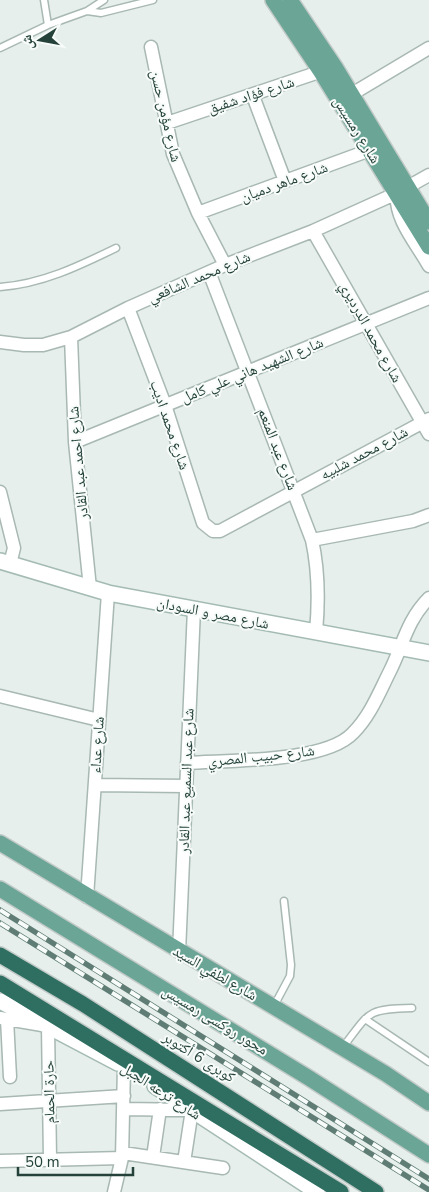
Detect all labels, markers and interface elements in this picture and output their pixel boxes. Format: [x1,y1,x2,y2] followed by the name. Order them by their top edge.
[15,15,65,65] north arrow
[17,33,38,51] text: ش
[146,68,186,164] street label: شارع مؤمن حسن
[205,72,297,118] street label: شارع فؤاد شفيق
[328,93,386,167] street label: شارع رمسيس
[238,157,331,207] street label: شارع ماهر دميان
[145,246,254,309] street label: شارع محمد الشافعي
[333,278,407,387] street label: شارع محمد الدرديري
[178,332,327,409] street label: شارع الشهيد هاني علي كامل
[145,378,195,473] street label: شارع محمد اديب
[63,405,93,522] street label: شارع احمد عبد القادر
[253,405,303,493] street label: شارع عبد المنعم
[317,421,411,484] street label: شارع محمد شلبيه
[155,592,271,634] street label: شارع مصر و السودان
[173,708,199,855] street label: شارع عبد السميع عبد القادر
[85,716,109,774] street label: شارع عداء
[206,740,316,773] street label: شارع حبيب المصري
[168,941,261,1007] street label: شارع لطفي السيد
[158,981,272,1060] street label: محور روكسى رمسيس
[158,1026,239,1087] street label: كوبرى 6 أكتوبر
[117,1058,205,1124] street label: شارع ترعه الجبل
[38,1060,60,1124] street label: حارة الحمام
[18,1144,132,1176] scale bar
[25,1152,60,1172] text: 50 m

